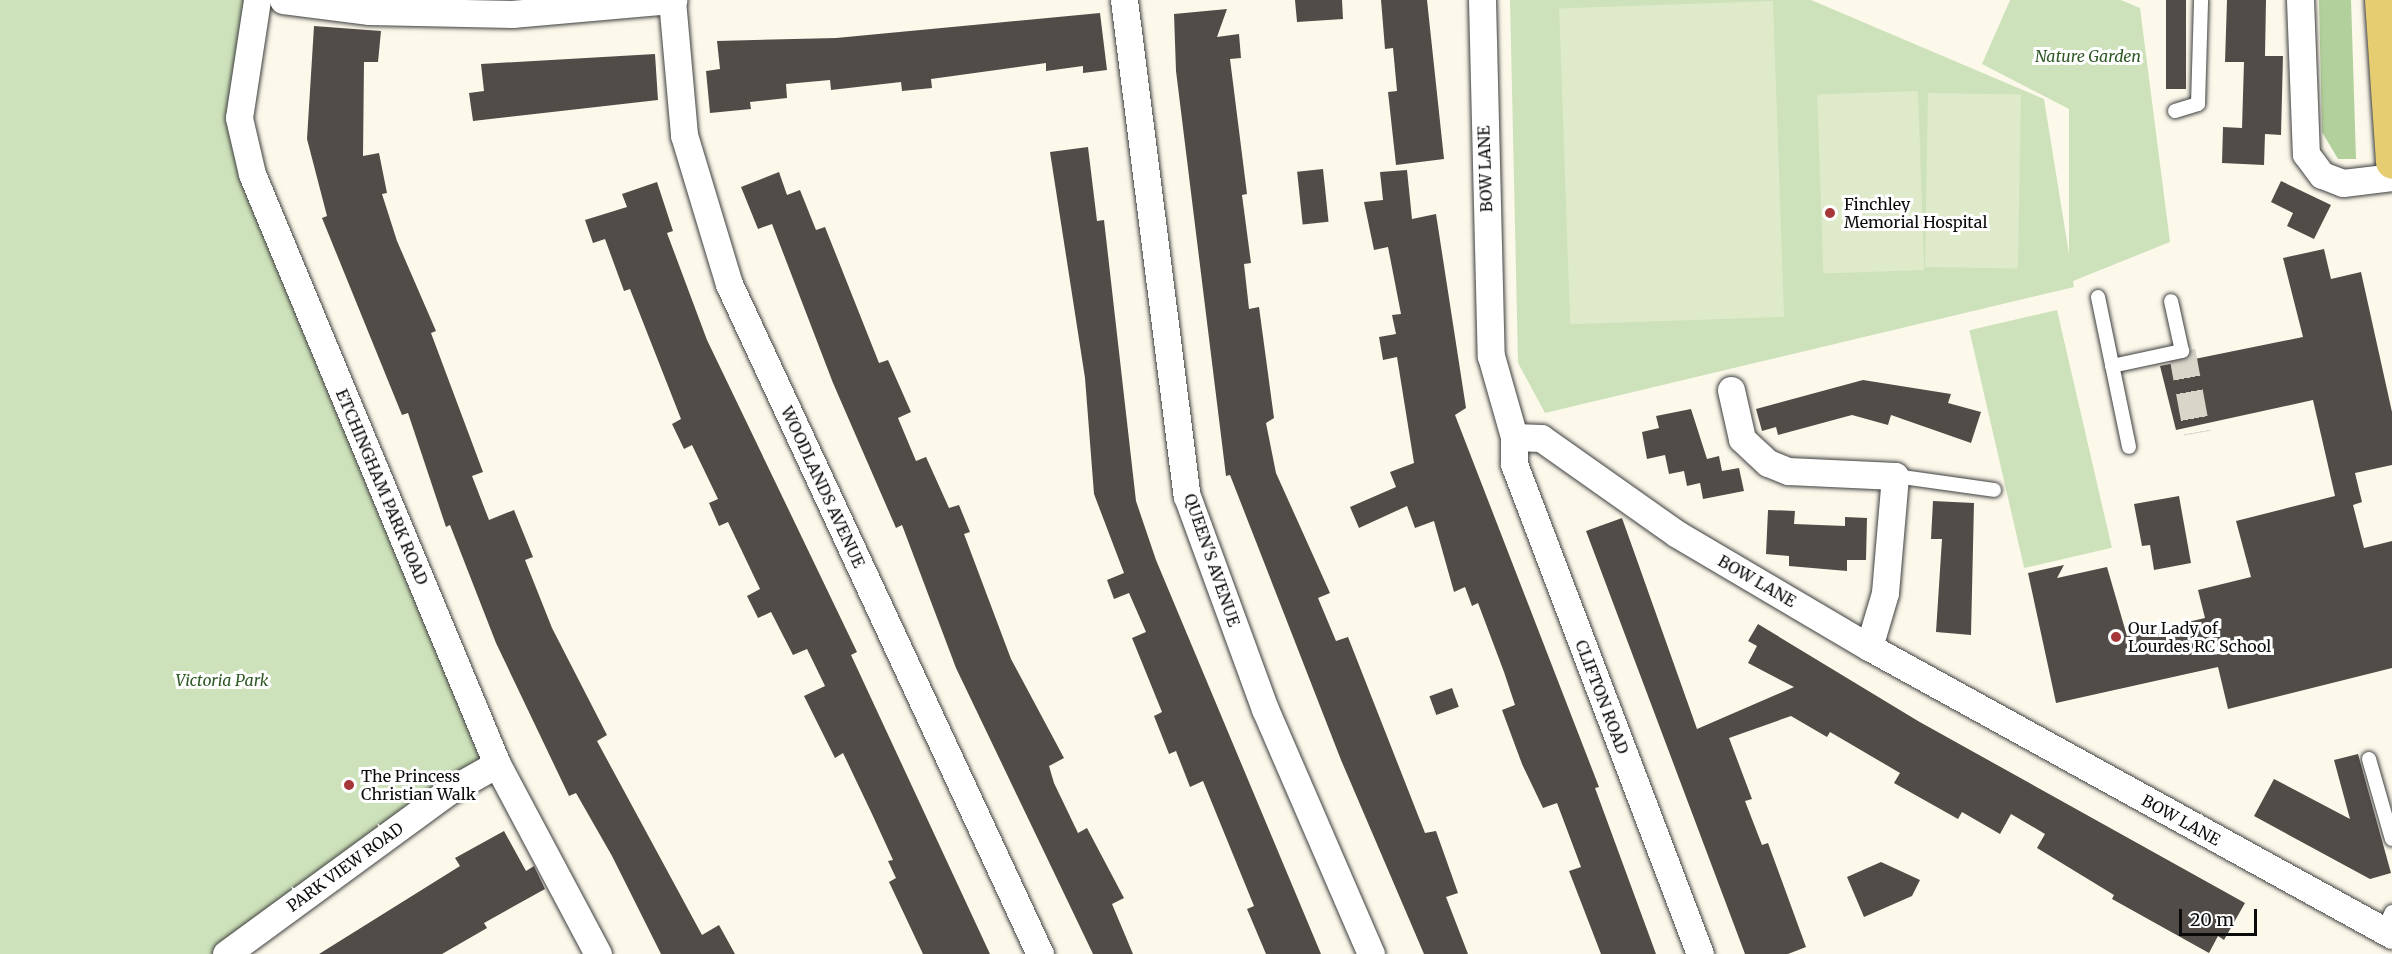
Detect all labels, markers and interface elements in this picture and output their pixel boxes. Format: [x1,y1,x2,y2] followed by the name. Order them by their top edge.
[2035,46,2141,66] park label: Nature Garden
[1474,125,1496,213] street label: BOW LANE
[1844,194,1987,232] place label: Finchley Memorial Hospital
[1821,204,1839,222] marker: Finchley Memorial Hospital
[332,386,432,588] street label: ETCHINGHAM PARK ROAD
[777,403,869,571] street label: WOODLANDS AVENUE
[1180,491,1244,629] street label: QUEEN'S AVENUE
[1715,551,1799,611] street label: BOW LANE
[2128,618,2271,656] place label: Our Lady of Lourdes RC School
[2109,630,2123,644] marker: Our Lady of Lourdes RC School
[1571,637,1633,757] street label: CLIFTON ROAD
[175,670,269,690] park label: Victoria Park
[361,766,476,804] place label: The Princess Christian Walk
[342,778,356,792] marker: The Princess Christian Walk
[2138,791,2224,849] street label: BOW LANE
[283,818,407,916] street label: PARK VIEW ROAD
[2182,897,2260,935] scale bar
[2190,908,2234,931] text: 20 m

